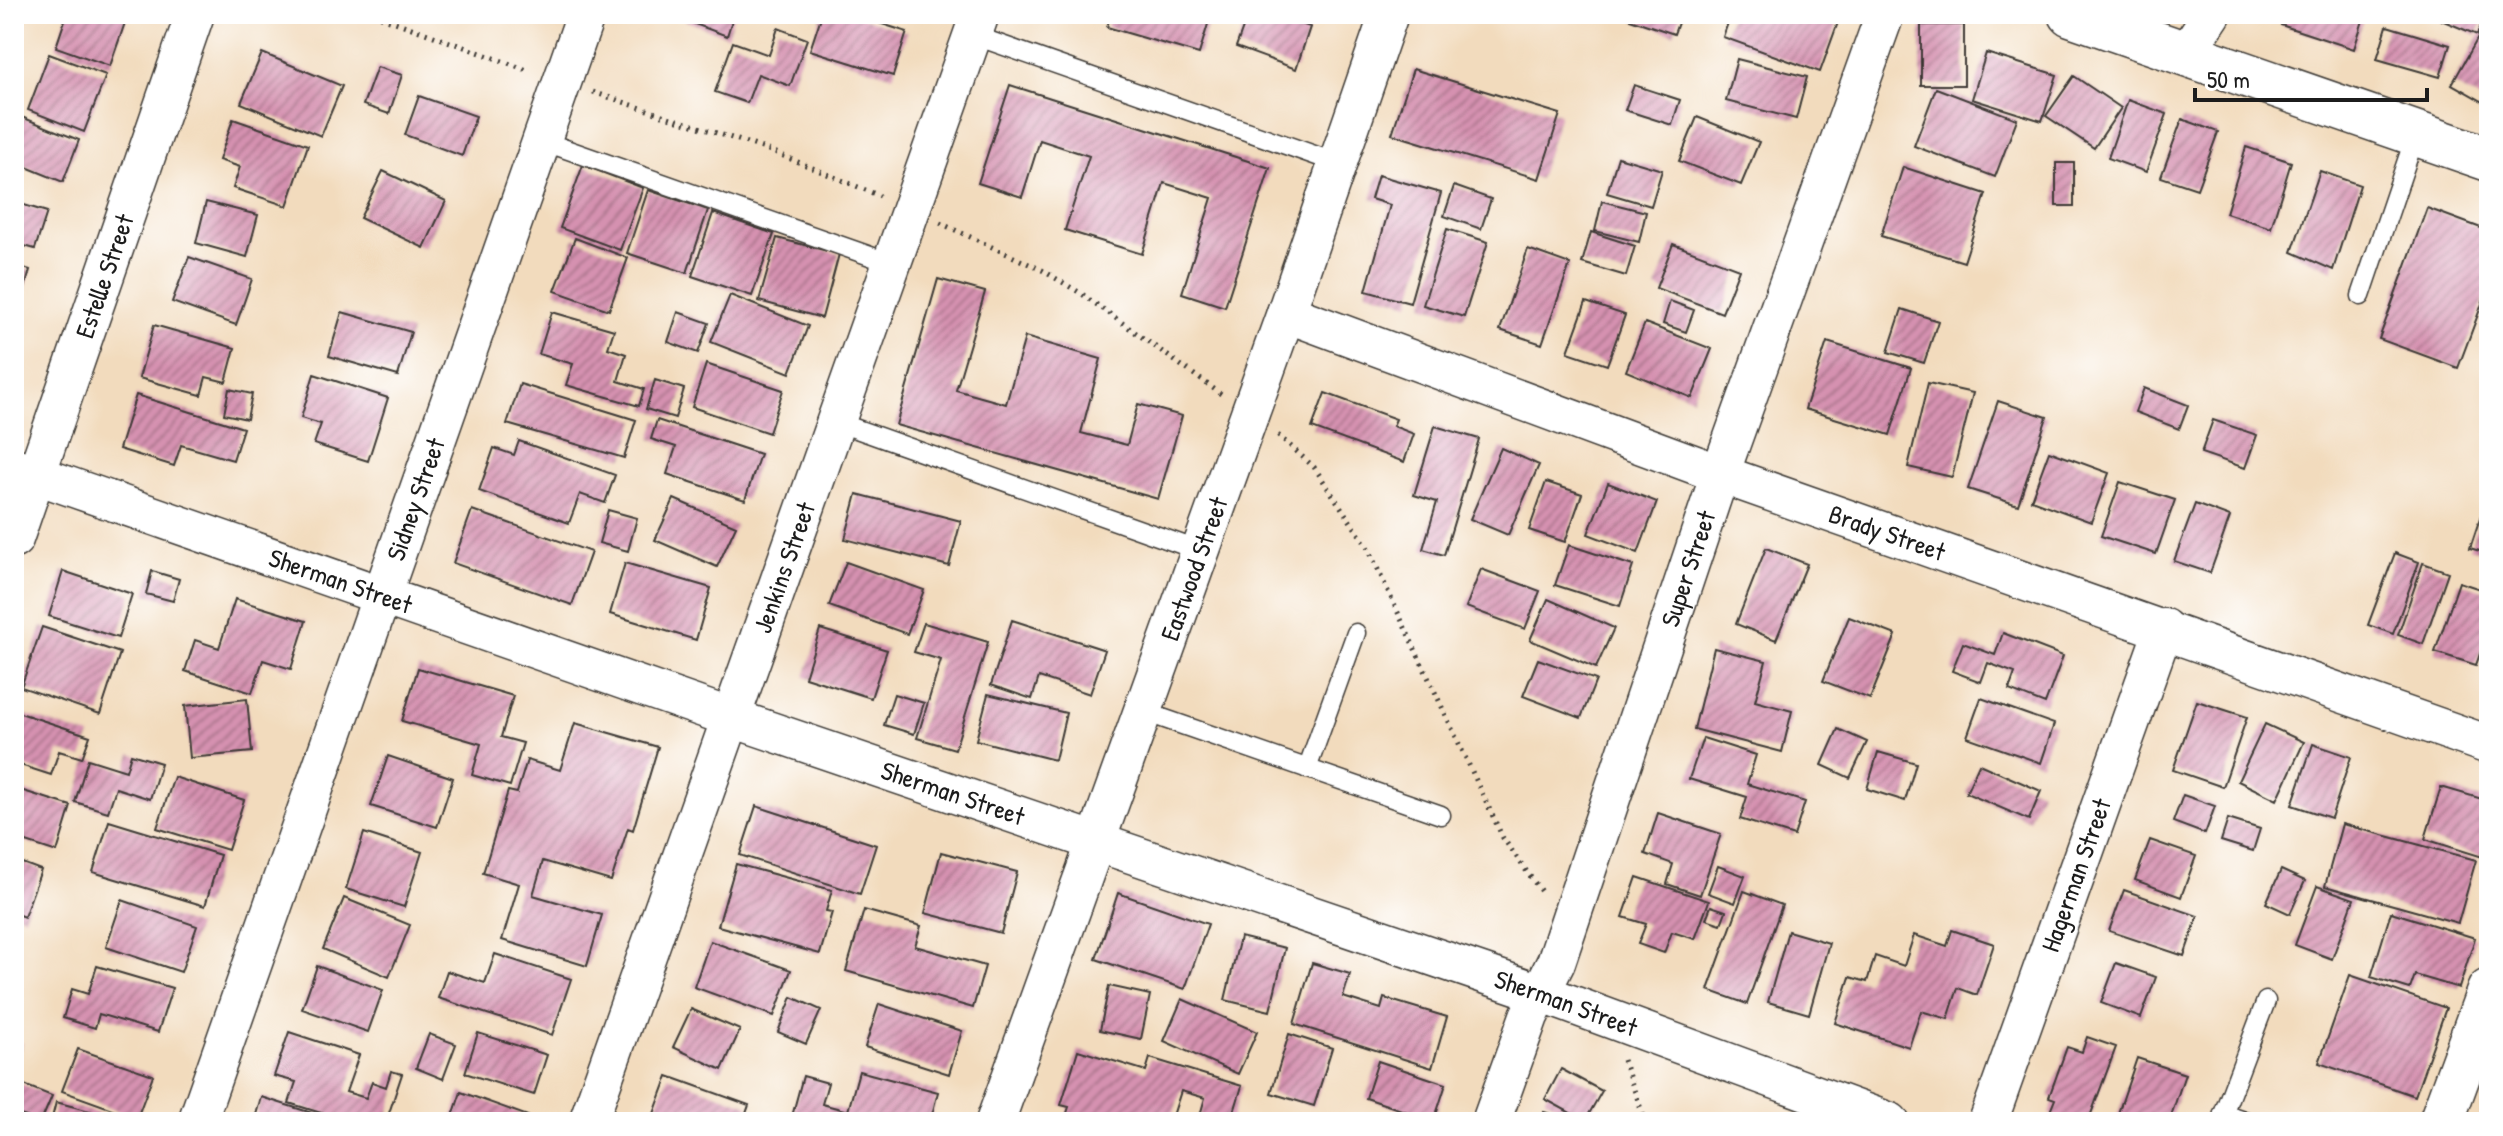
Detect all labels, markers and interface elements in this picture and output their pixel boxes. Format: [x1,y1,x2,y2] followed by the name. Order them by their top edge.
[2195,52,2427,102] scale bar
[2207,63,2250,95] text: 50 m
[67,208,142,343] street label: Estelle Street
[378,432,453,565] street label: Sidney Street
[1152,491,1236,645] street label: Eastwood Street
[744,496,823,638] street label: Jenkins Street
[1824,496,1951,569] street label: Brady Street
[1652,505,1724,631] street label: Super Street
[264,540,418,622] street label: Sherman Street
[877,752,1030,834] street label: Sherman Street
[2032,793,2119,957] street label: Hagerman Street
[1490,961,1644,1045] street label: Sherman Street

